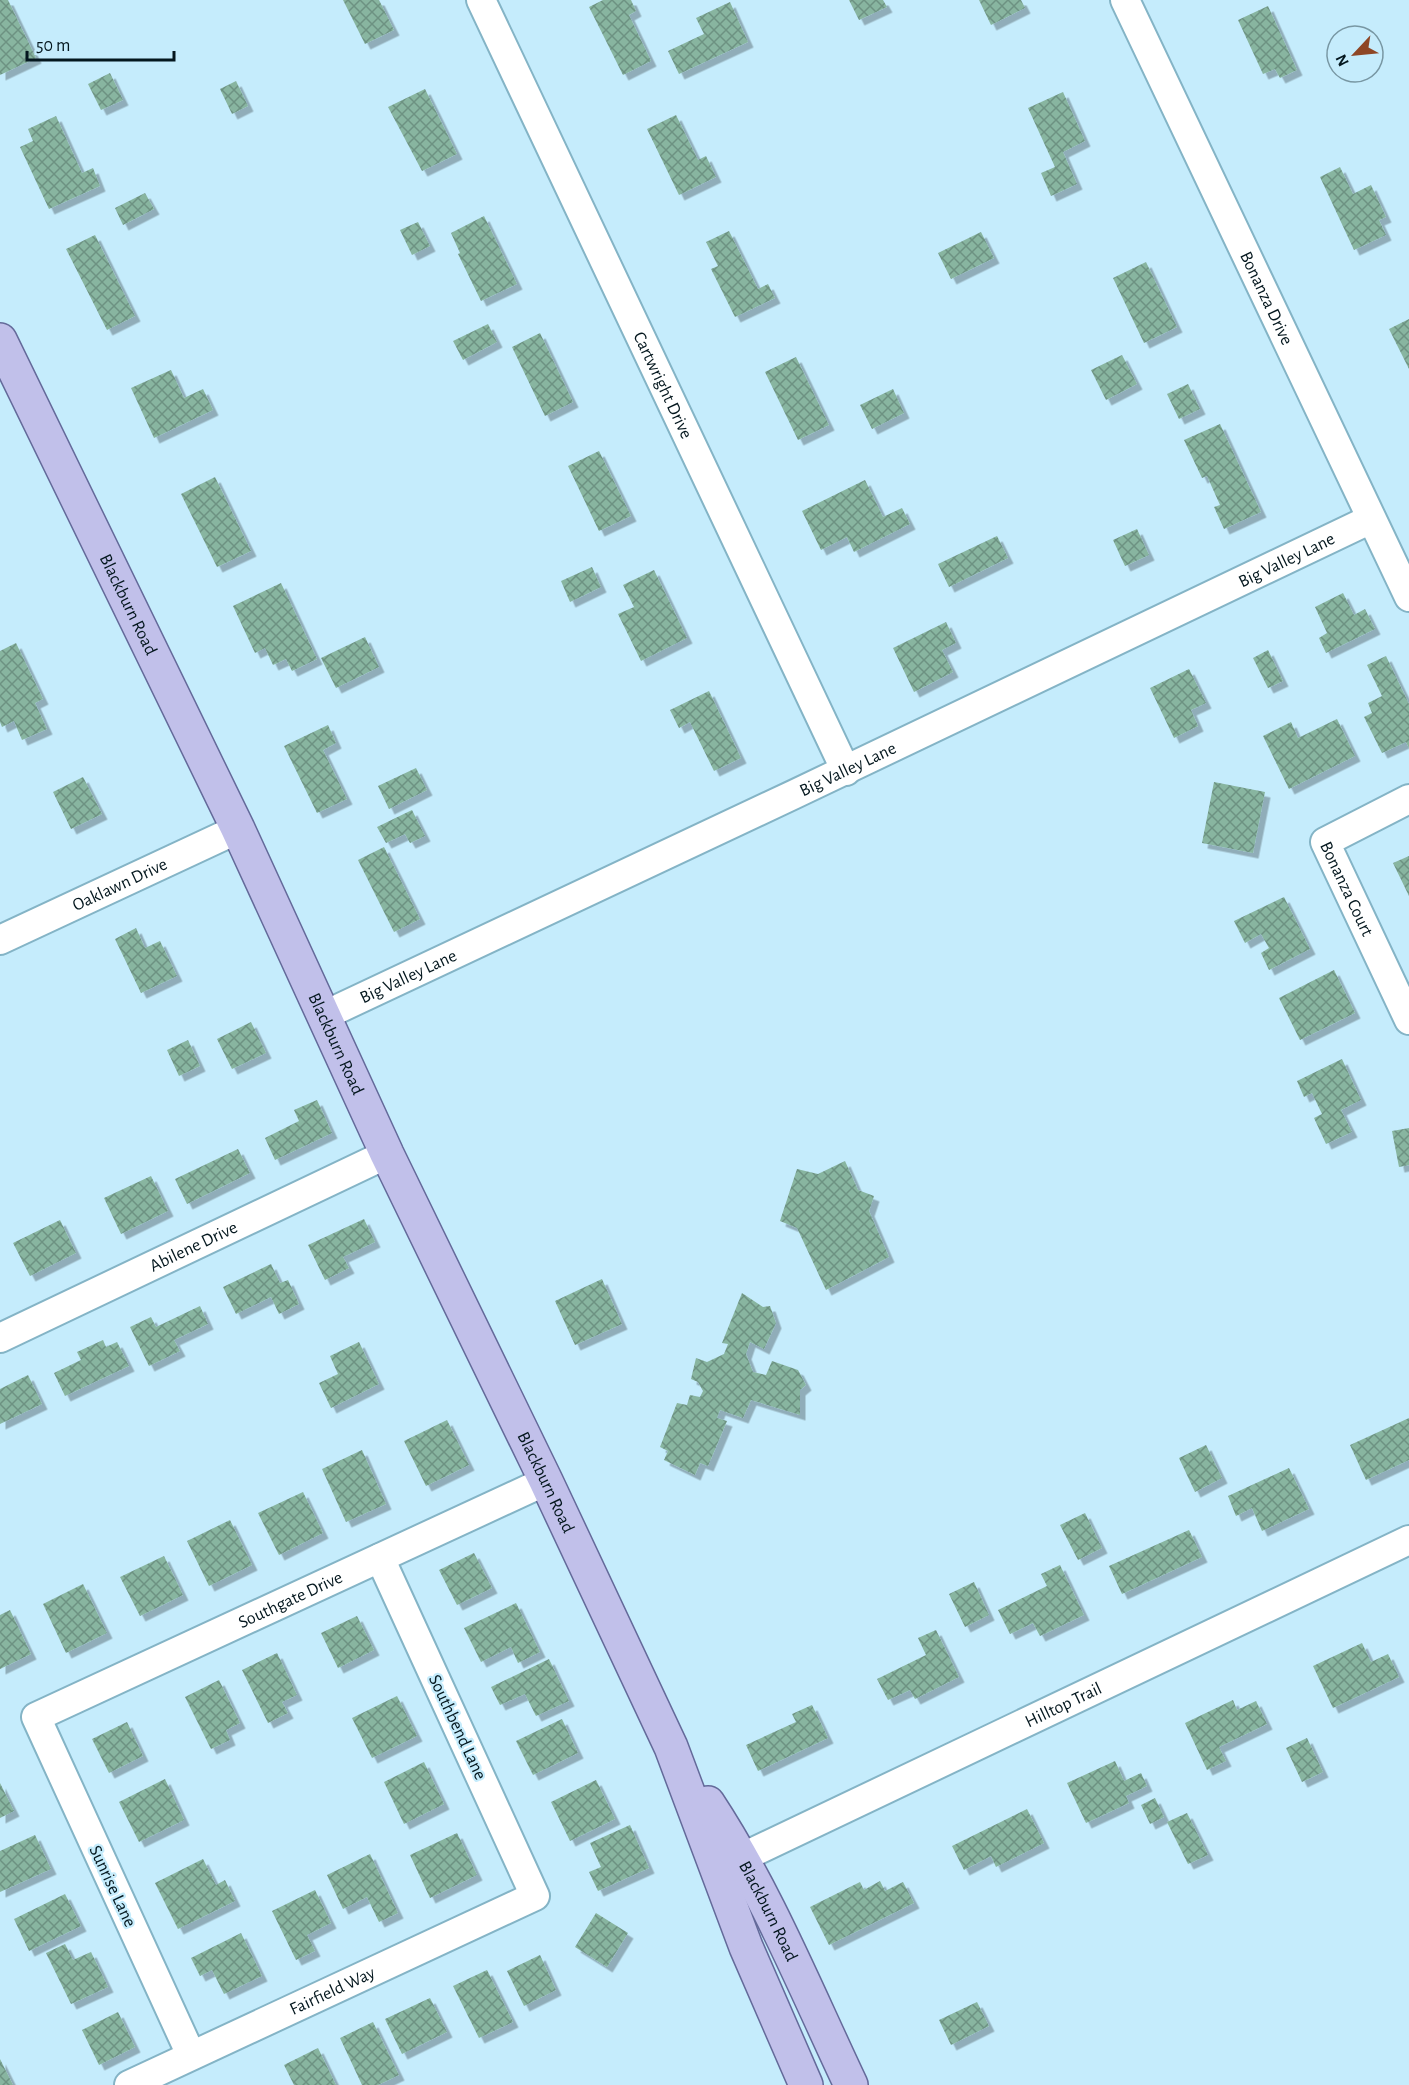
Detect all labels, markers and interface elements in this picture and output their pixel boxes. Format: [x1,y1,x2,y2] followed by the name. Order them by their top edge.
[27,24,174,62] scale bar
[1325,24,1385,84] north arrow
[36,37,70,55] text: 50 m
[1333,52,1352,69] text: N
[1236,249,1296,348] street label: Bonanza Drive
[629,329,695,442] street label: Cartwright Drive
[1236,530,1338,591] street label: Big Valley Lane
[96,551,160,658] street label: Blackburn Road
[797,739,899,800] street label: Big Valley Lane
[1316,839,1376,939] street label: Bonanza Court
[70,855,170,915] street label: Oaklawn Drive
[357,947,460,1007] street label: Big Valley Lane
[304,990,367,1098] street label: Blackburn Road
[147,1219,240,1276] street label: Abilene Drive
[513,1429,577,1536] street label: Blackburn Road
[236,1568,345,1632] street label: Southgate Drive
[425,1672,489,1783] street label: Southbend Lane
[1023,1680,1105,1731] street label: Hilltop Trail
[85,1843,139,1930] street label: Sunrise Lane
[735,1858,801,1964] street label: Blackburn Road
[287,1964,378,2019] street label: Fairfield Way

